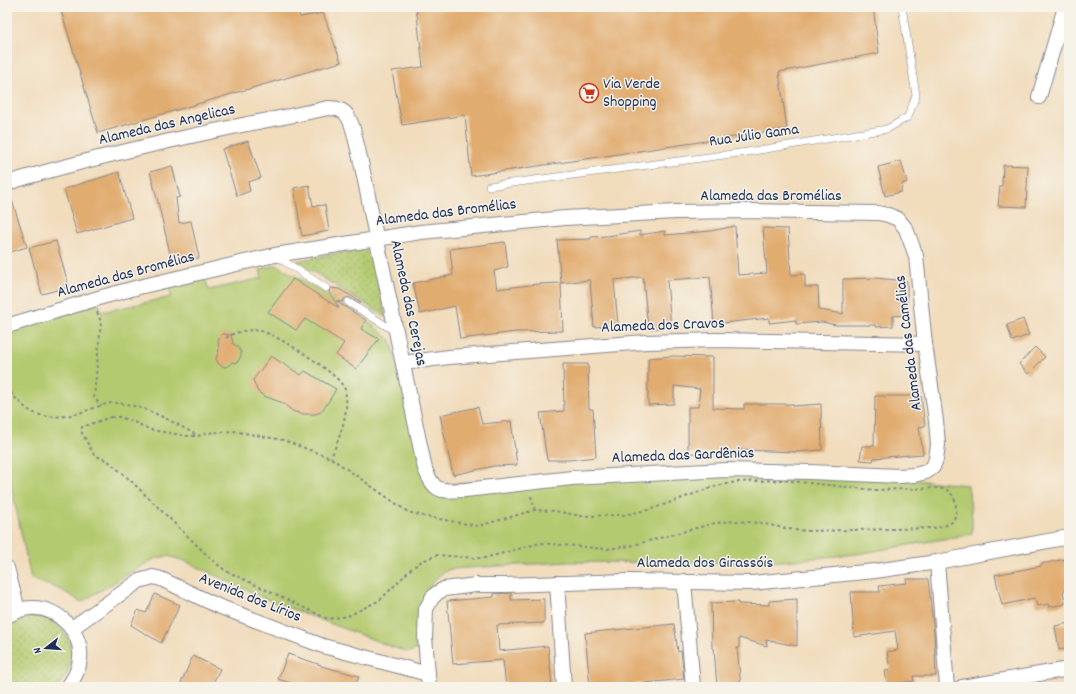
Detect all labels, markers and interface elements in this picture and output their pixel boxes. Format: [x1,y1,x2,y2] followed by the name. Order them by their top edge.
[603,73,660,114] place label: Via Verde Shopping
[578,82,600,104] supermarket icon: Via Verde Shopping
[96,98,238,152] street label: Alameda das Angelicas
[708,118,801,154] street label: Rua Júlio Gama
[700,185,842,208] street label: Alameda das Bromélias
[374,193,518,233] street label: Alameda das Bromélias
[383,238,433,368] street label: Alameda das Cerejas
[55,245,198,304] street label: Alameda das Bromélias
[889,274,929,412] street label: Alameda das Camélias
[601,312,725,340] street label: Alameda dos Cravos
[611,442,755,470] street label: Alameda das Gardênias
[637,552,774,575] street label: Alameda dos Girassóis
[195,567,305,629] street label: Avenida dos Lírios
[26,628,66,668] north arrow
[30,645,47,655] text: N

